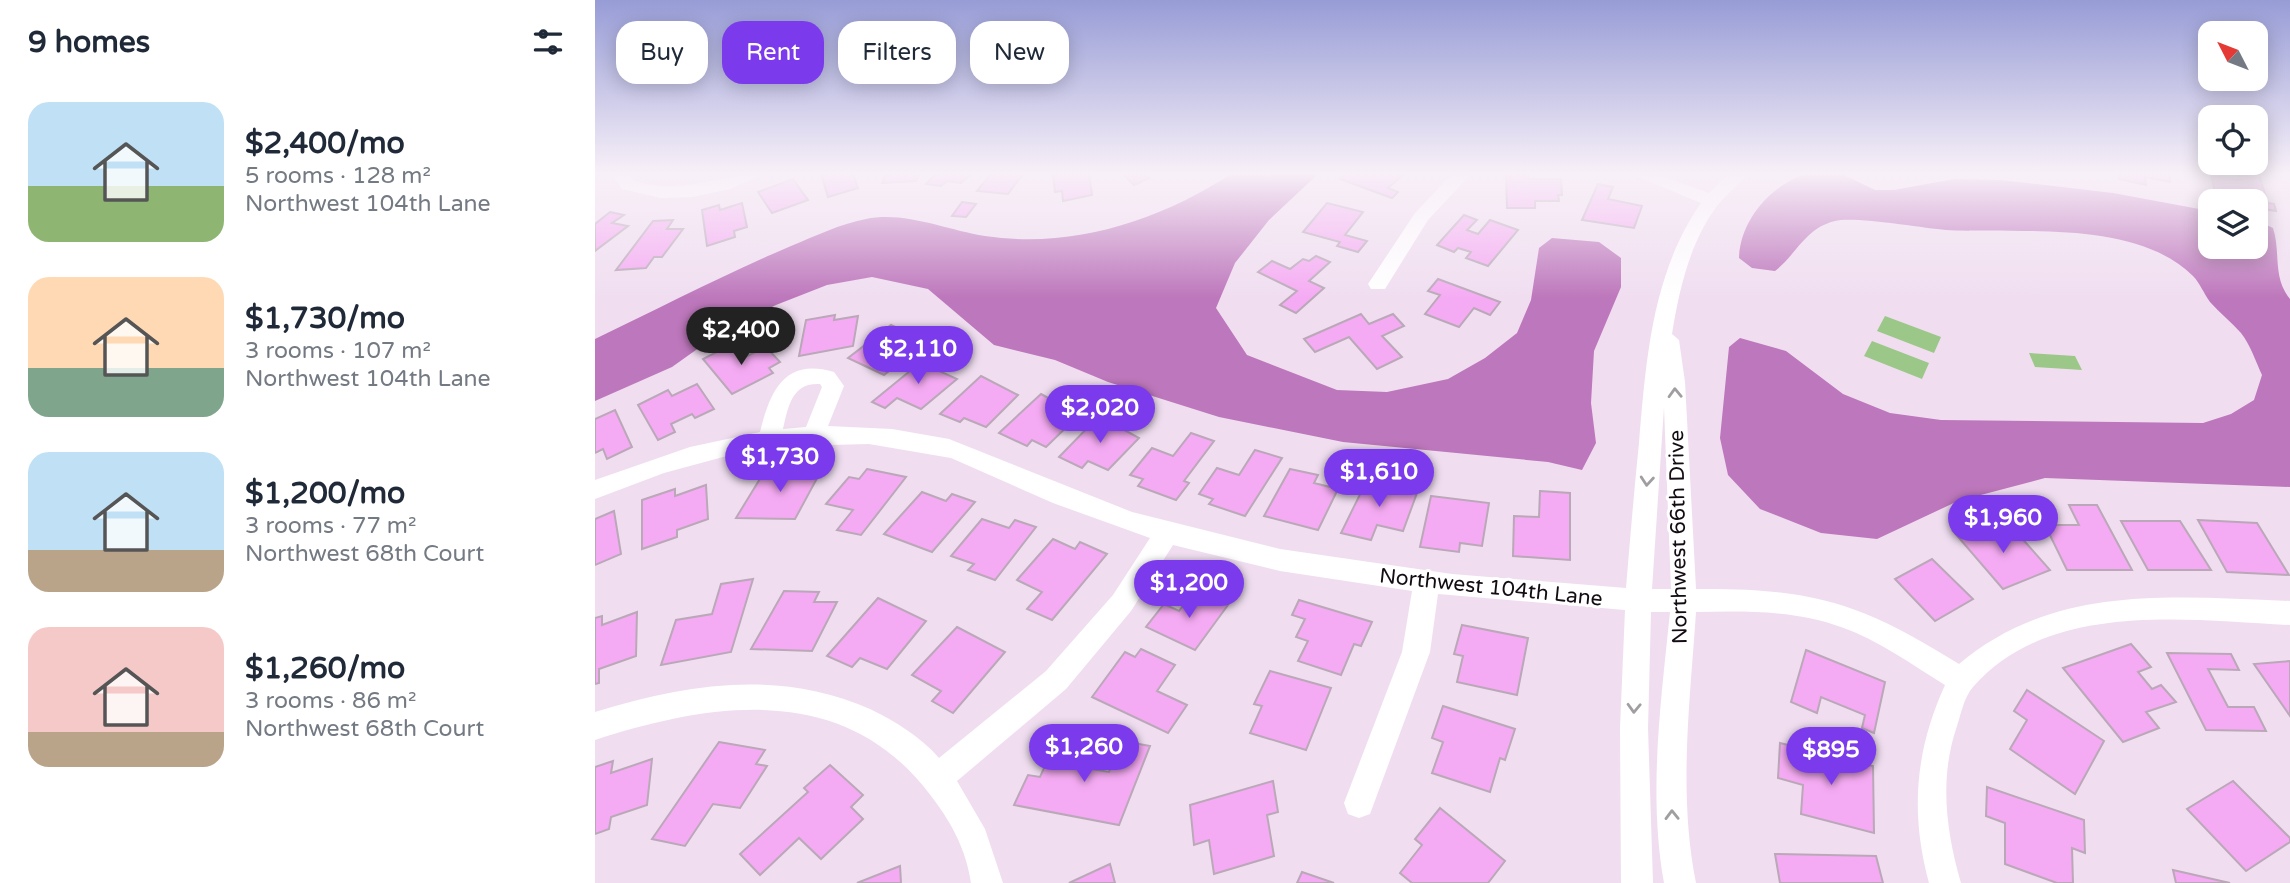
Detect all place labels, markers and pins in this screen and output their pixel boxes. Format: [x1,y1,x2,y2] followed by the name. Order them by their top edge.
[684,308,798,367] pin: $2,400
[861,326,975,386] pin: $2,110
[1043,386,1157,445] pin: $2,020
[723,434,837,494] pin: $1,730
[1322,449,1436,509] pin: $1,610
[1946,496,2060,555] pin: $1,960
[1132,560,1246,620] pin: $1,200
[1027,724,1141,784] pin: $1,260
[1790,728,1872,787] pin: $895

